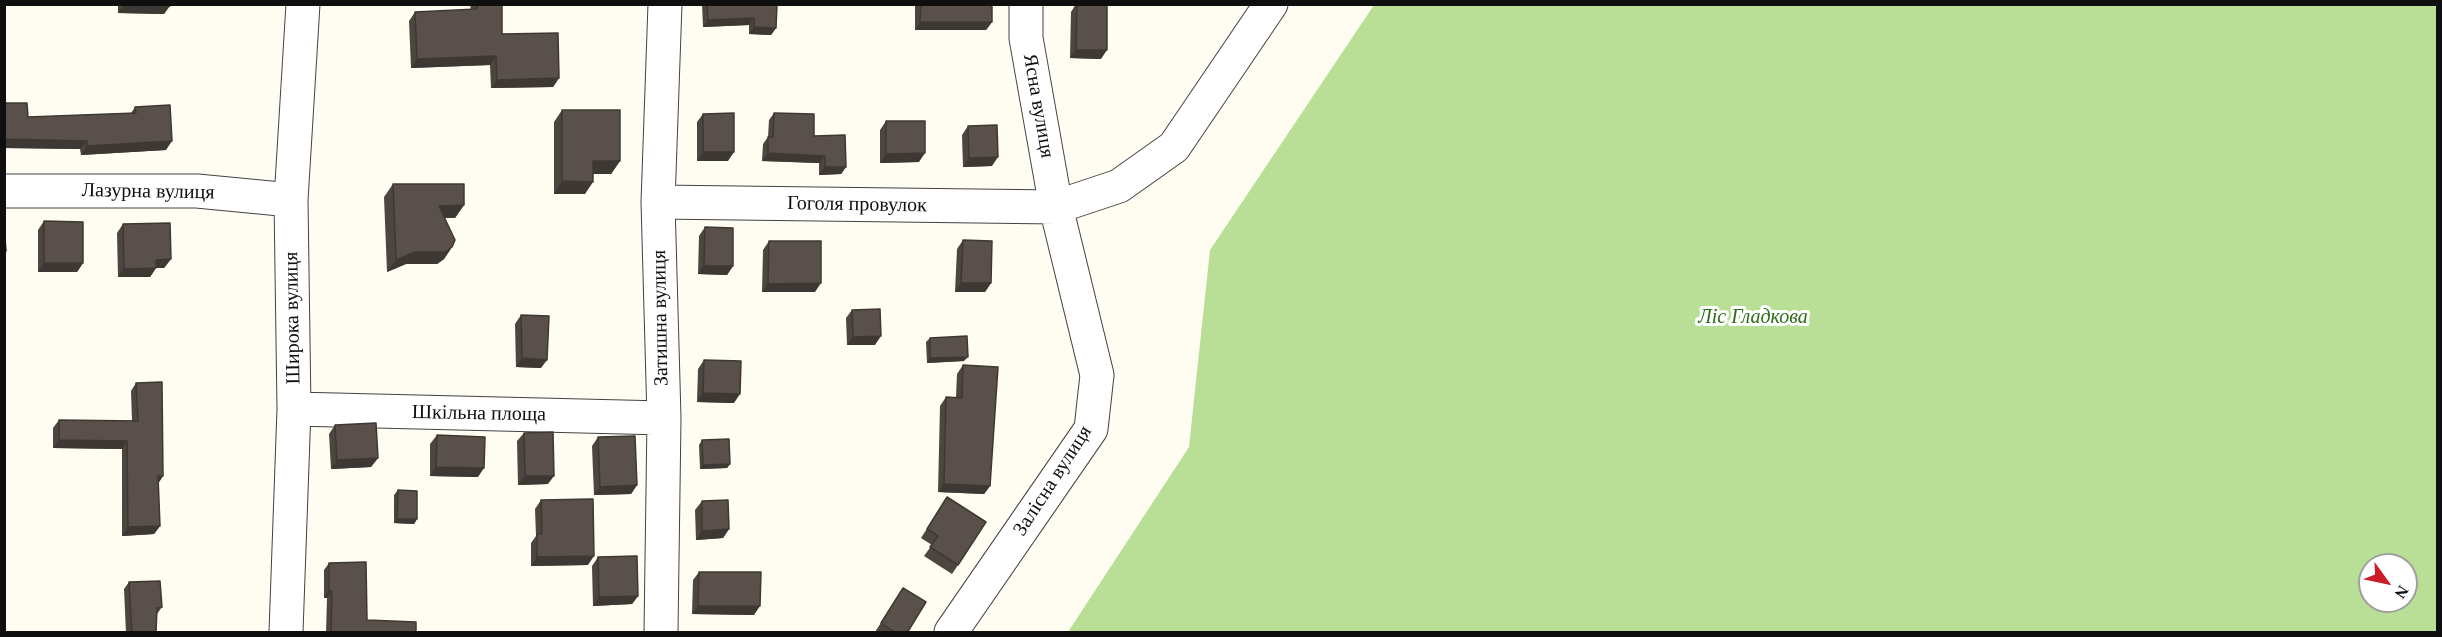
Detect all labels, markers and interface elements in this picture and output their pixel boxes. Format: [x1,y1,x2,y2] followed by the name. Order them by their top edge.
[1017,52,1059,160] street label: Ясна вулиця
[81,179,215,205] street label: Лазурна вулиця
[787,192,927,218] street label: Гоголя провулок
[648,250,674,386] street label: Затишна вулиця
[280,251,306,385] street label: Широка вулиця
[1698,306,1808,330] park label: Ліс Гладкова
[412,401,546,427] street label: Шкільна площа
[1008,421,1098,541] street label: Залісна вулиця
[2358,553,2418,613] north arrow
[2392,583,2412,601] text: N

